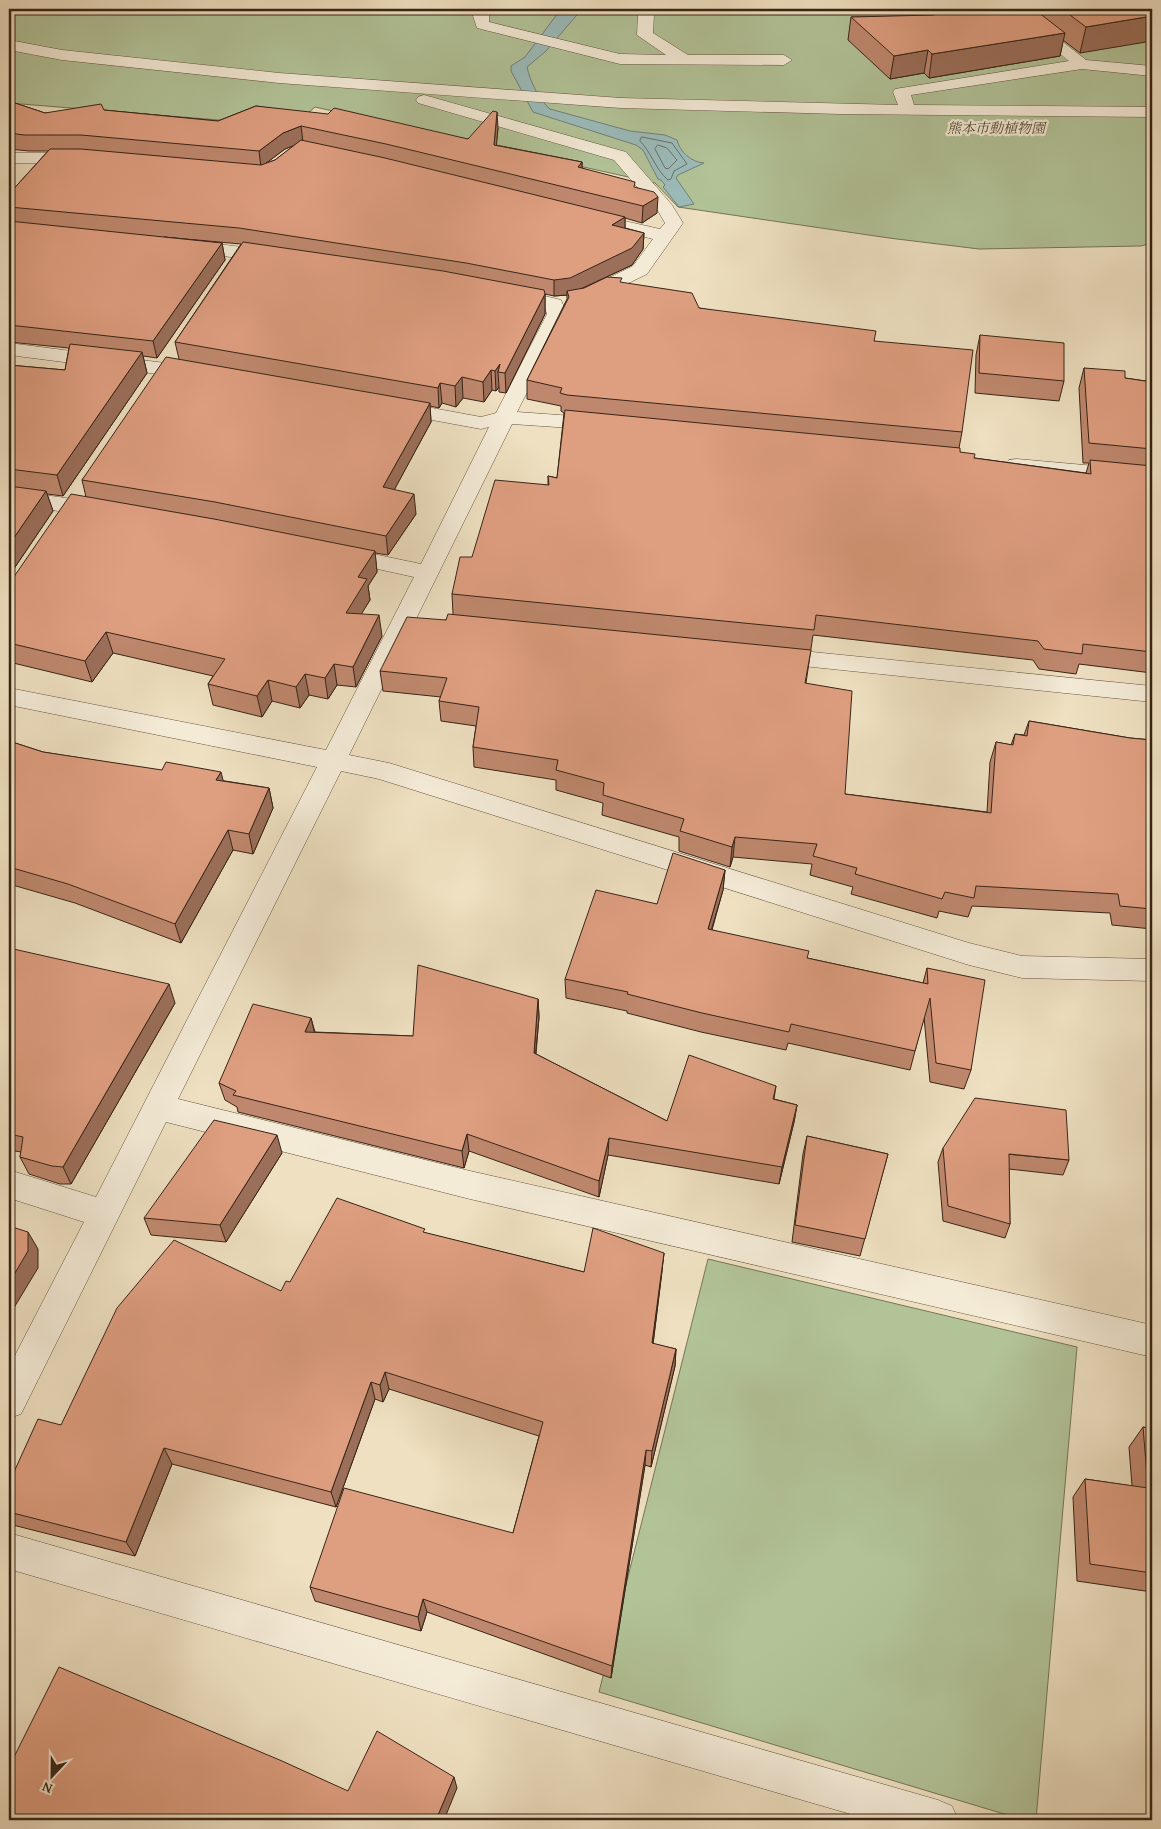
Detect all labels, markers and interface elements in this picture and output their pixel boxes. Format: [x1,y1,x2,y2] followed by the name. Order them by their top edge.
[947,118,1047,138] park label: 熊本市動植物園
[28,1752,78,1802] north arrow
[38,1777,55,1799] text: N

